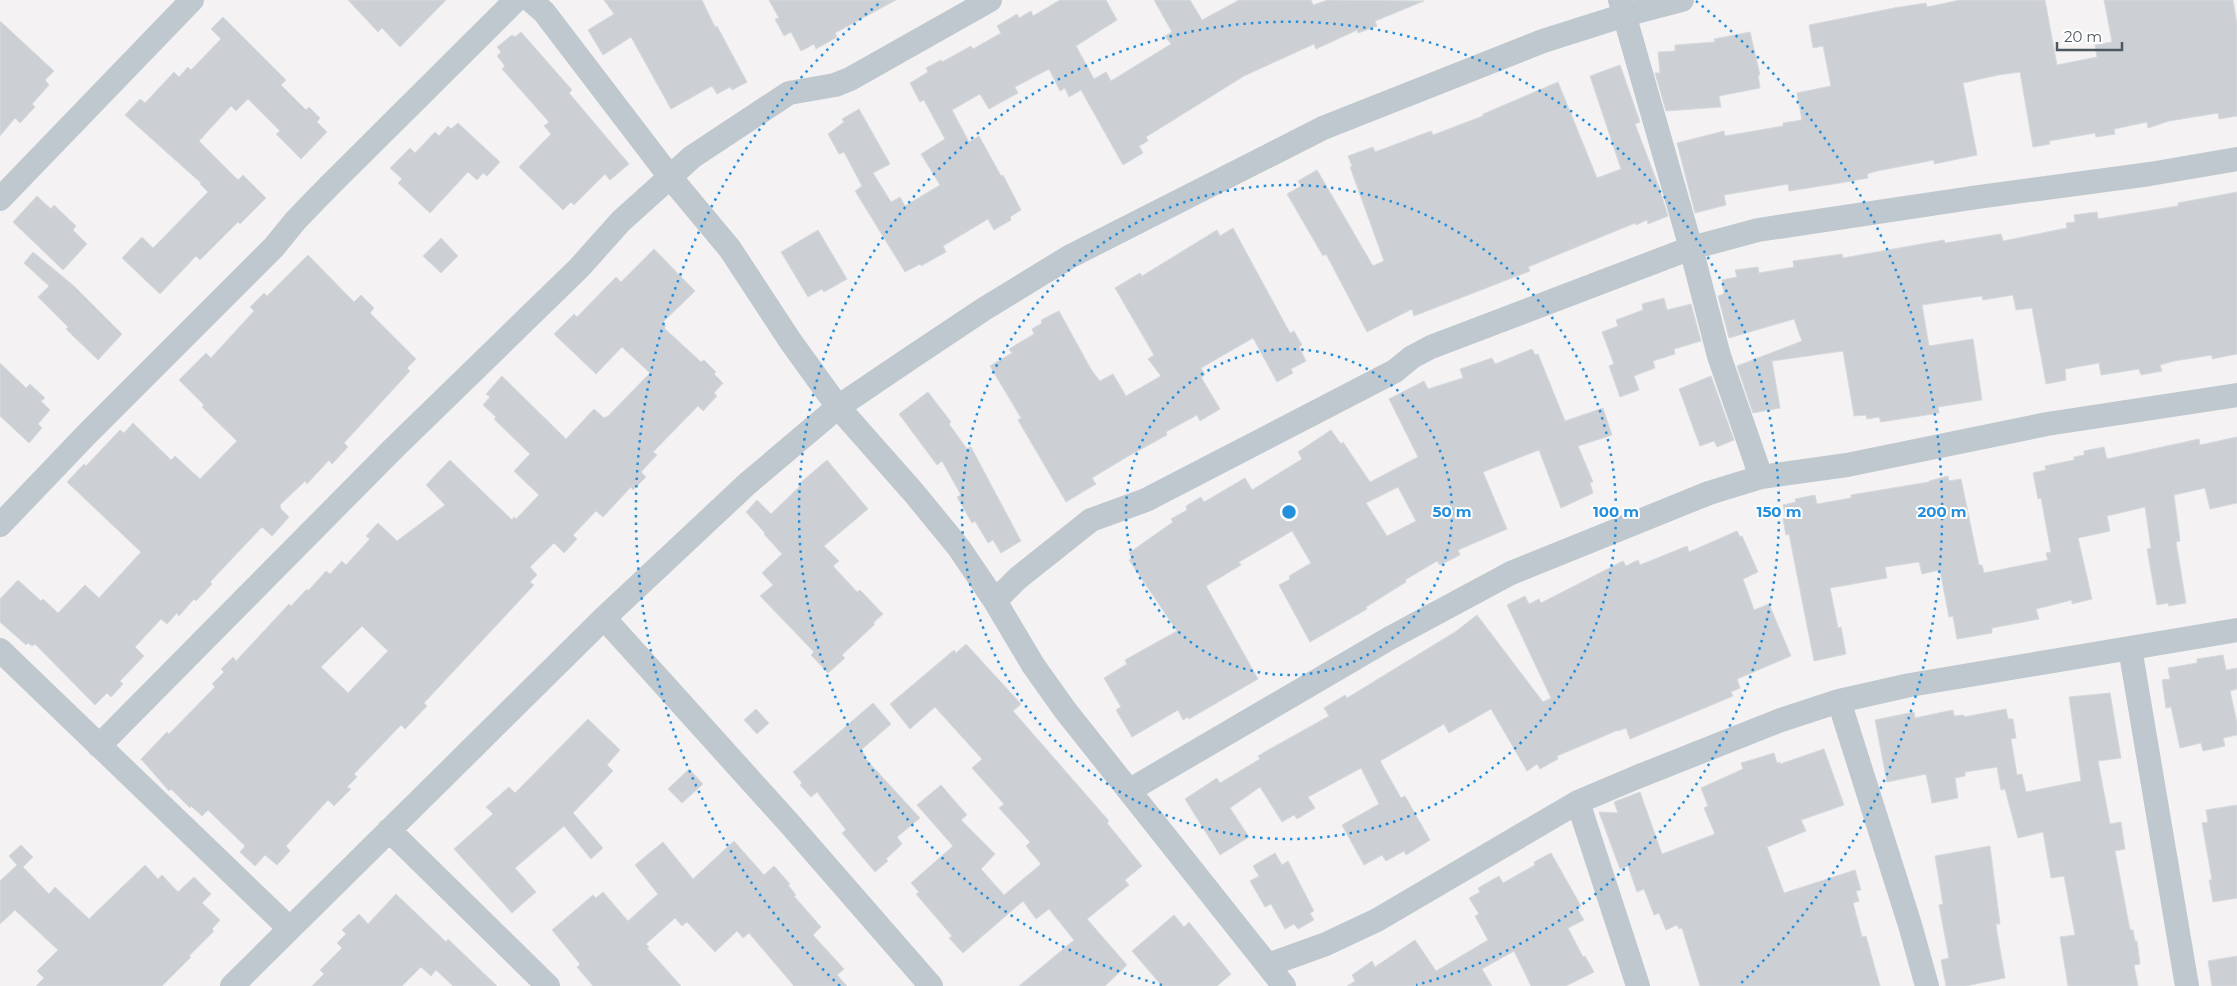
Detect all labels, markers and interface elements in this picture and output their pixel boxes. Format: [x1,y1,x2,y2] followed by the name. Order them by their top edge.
[2057,20,2122,52] scale bar
[2064,27,2102,46] text: 20 m
[1432,502,1472,521] text: 50 m
[1593,502,1639,521] text: 100 m
[1757,502,1801,521] text: 150 m
[1917,502,1967,521] text: 200 m
[1280,503,1298,521] centre of rings

